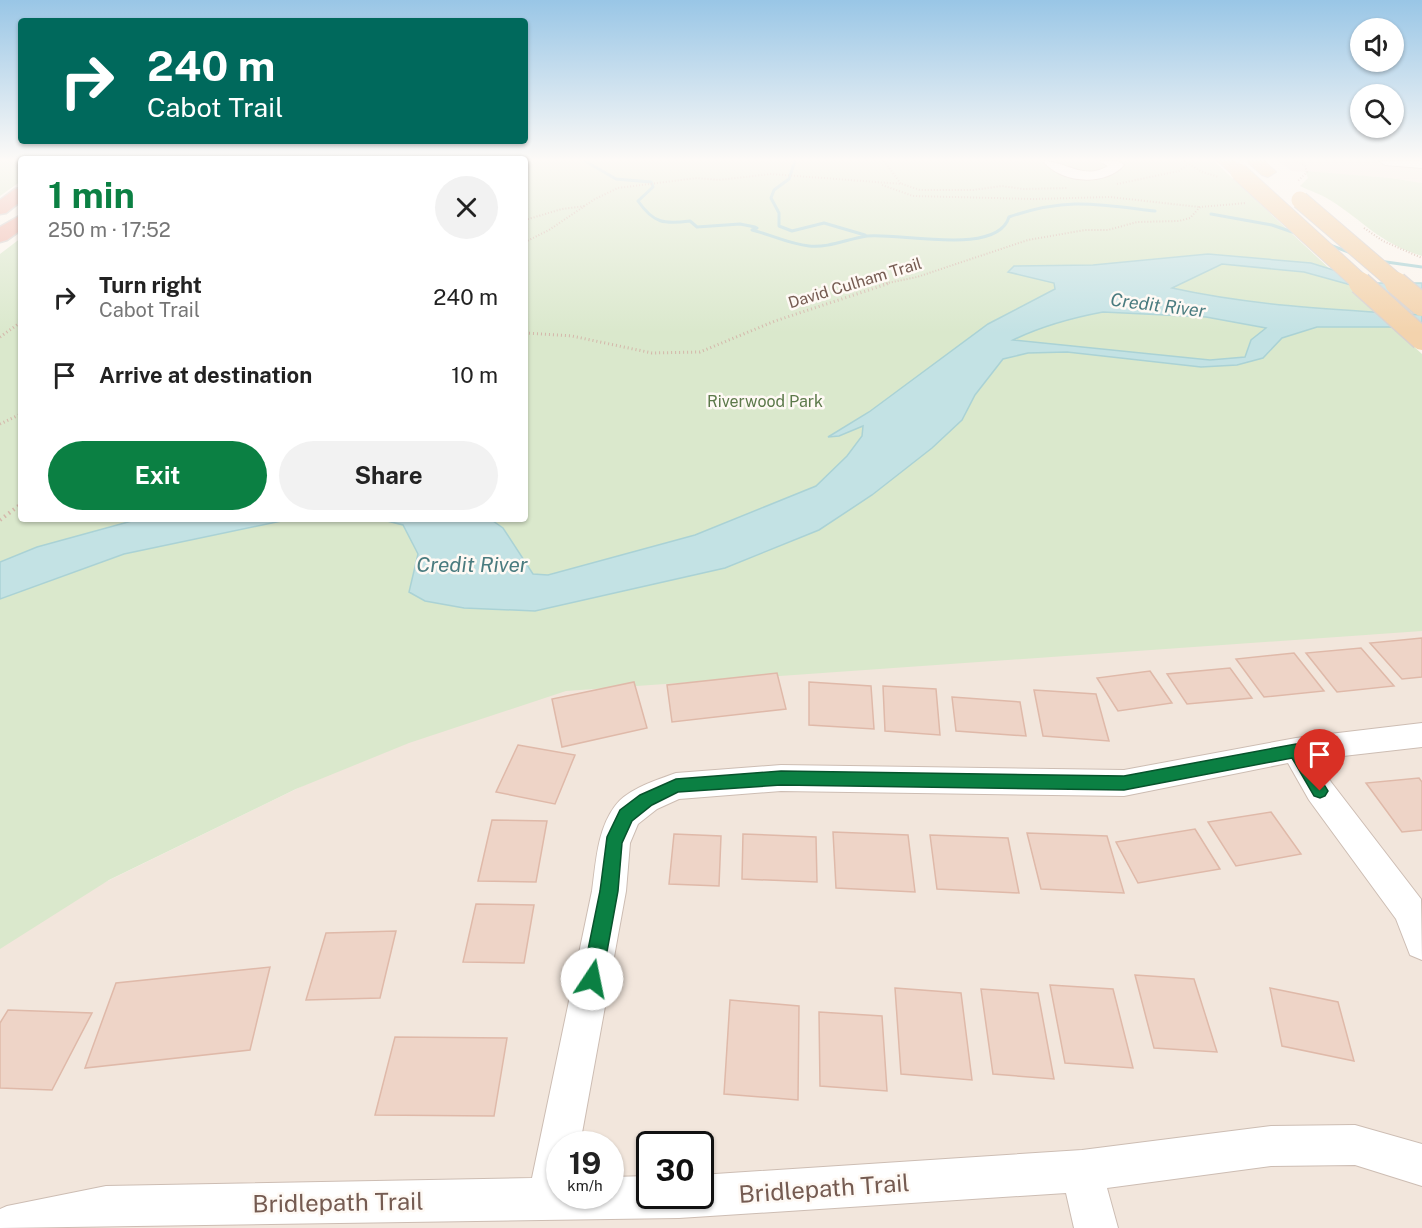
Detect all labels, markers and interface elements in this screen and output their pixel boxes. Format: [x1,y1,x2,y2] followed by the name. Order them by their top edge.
[1350,18,1404,138] map controls
[1350,18,1404,72] button: sound
[147,41,275,90] text: 240 m
[48,42,126,120] icon: right
[1350,84,1404,138] button: search
[147,91,283,123] text: Cabot Trail
[48,174,135,216] text: 1 min
[435,176,498,239] button: close
[48,218,171,242] text: 250 m · 17:52
[786,254,924,312] street label: David Culham Trail
[99,272,202,298] text: Turn right
[48,281,81,314] icon: right
[433,284,498,310] text: 240 m
[1109,289,1207,321] water label: Credit River
[99,298,200,322] text: Cabot Trail
[48,359,81,392] icon: arrive
[99,362,312,388] text: Arrive at destination
[451,362,498,388] text: 10 m
[707,392,823,411] park label: Riverwood Park
[48,441,267,510] button: Exit
[279,441,498,510] button: Share
[416,552,529,577] water label: Credit River
[1294,729,1345,791] pin
[1303,738,1336,771] icon: arrive
[560,947,624,1011] position arrow
[636,1131,714,1209] speed limit sign: 30
[569,1145,601,1181] text: 19
[738,1168,910,1208] street label: Bridlepath Trail
[567,1177,603,1194] text: km/h
[252,1187,424,1217] street label: Bridlepath Trail

